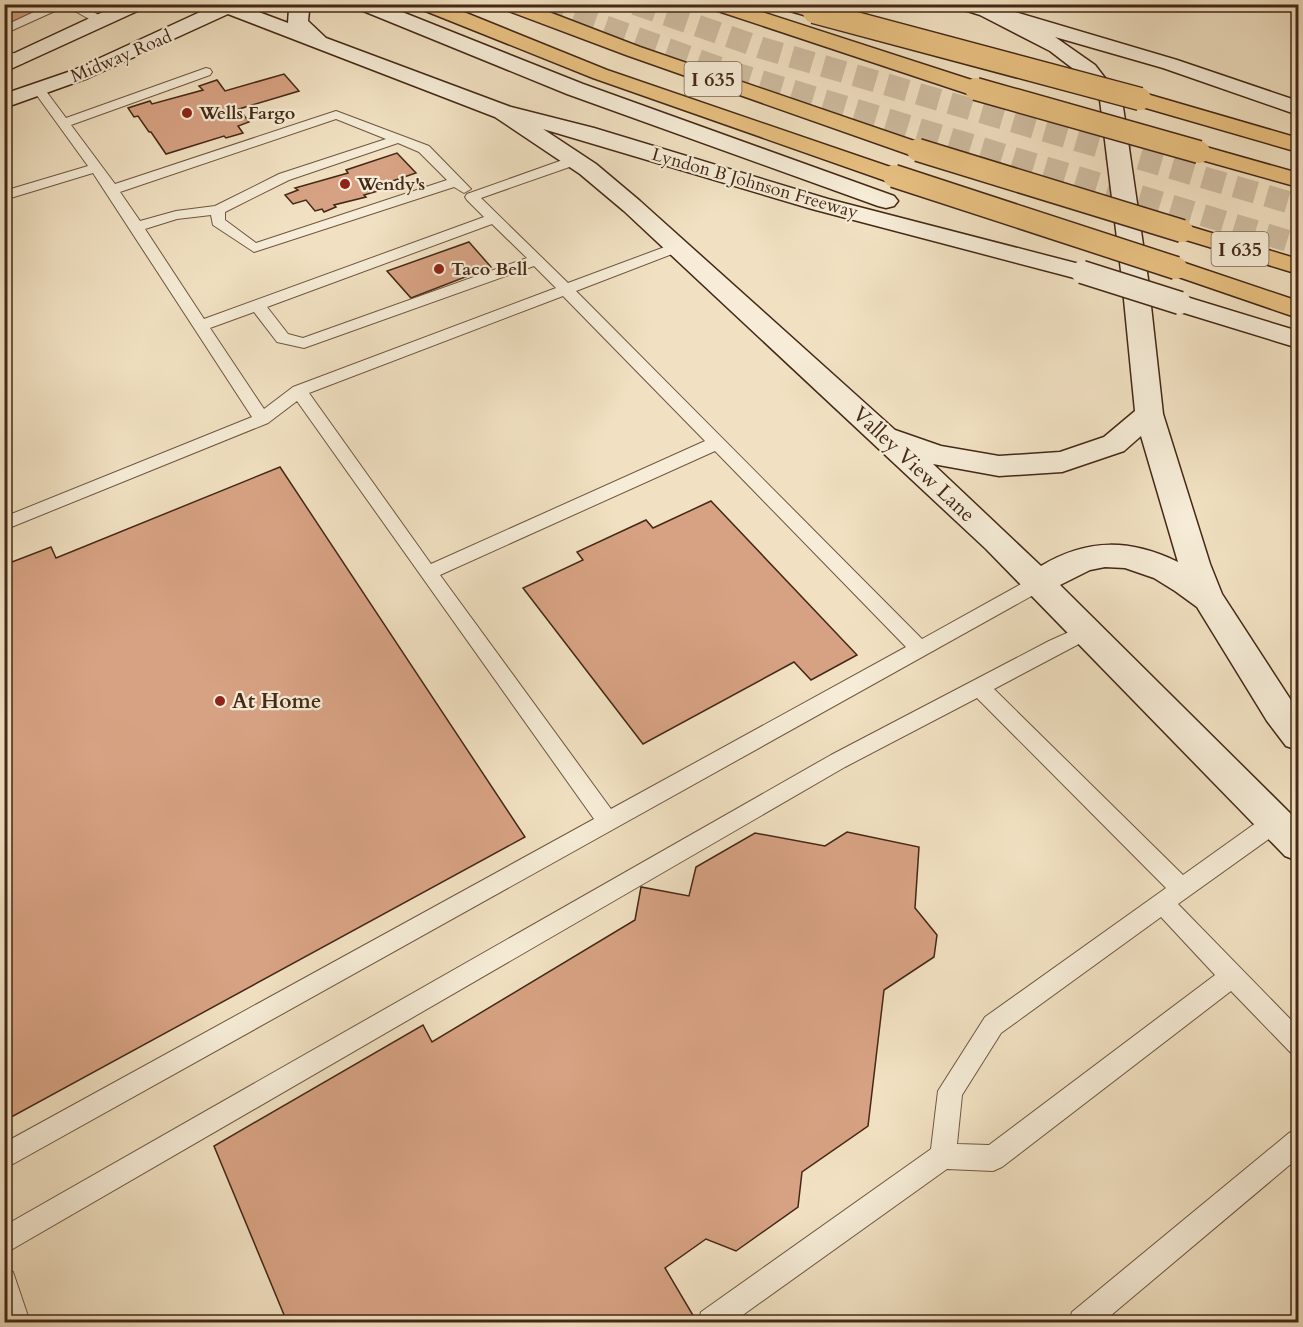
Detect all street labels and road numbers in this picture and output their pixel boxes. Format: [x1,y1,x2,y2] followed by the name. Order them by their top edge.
[67,24,176,89] street label: Midway Road
[684,62,742,96] road number: I 635
[649,142,861,225] street label: Lyndon B Johnson Freeway
[1212,232,1268,266] road number: I 635
[846,400,981,529] street label: Valley View Lane

